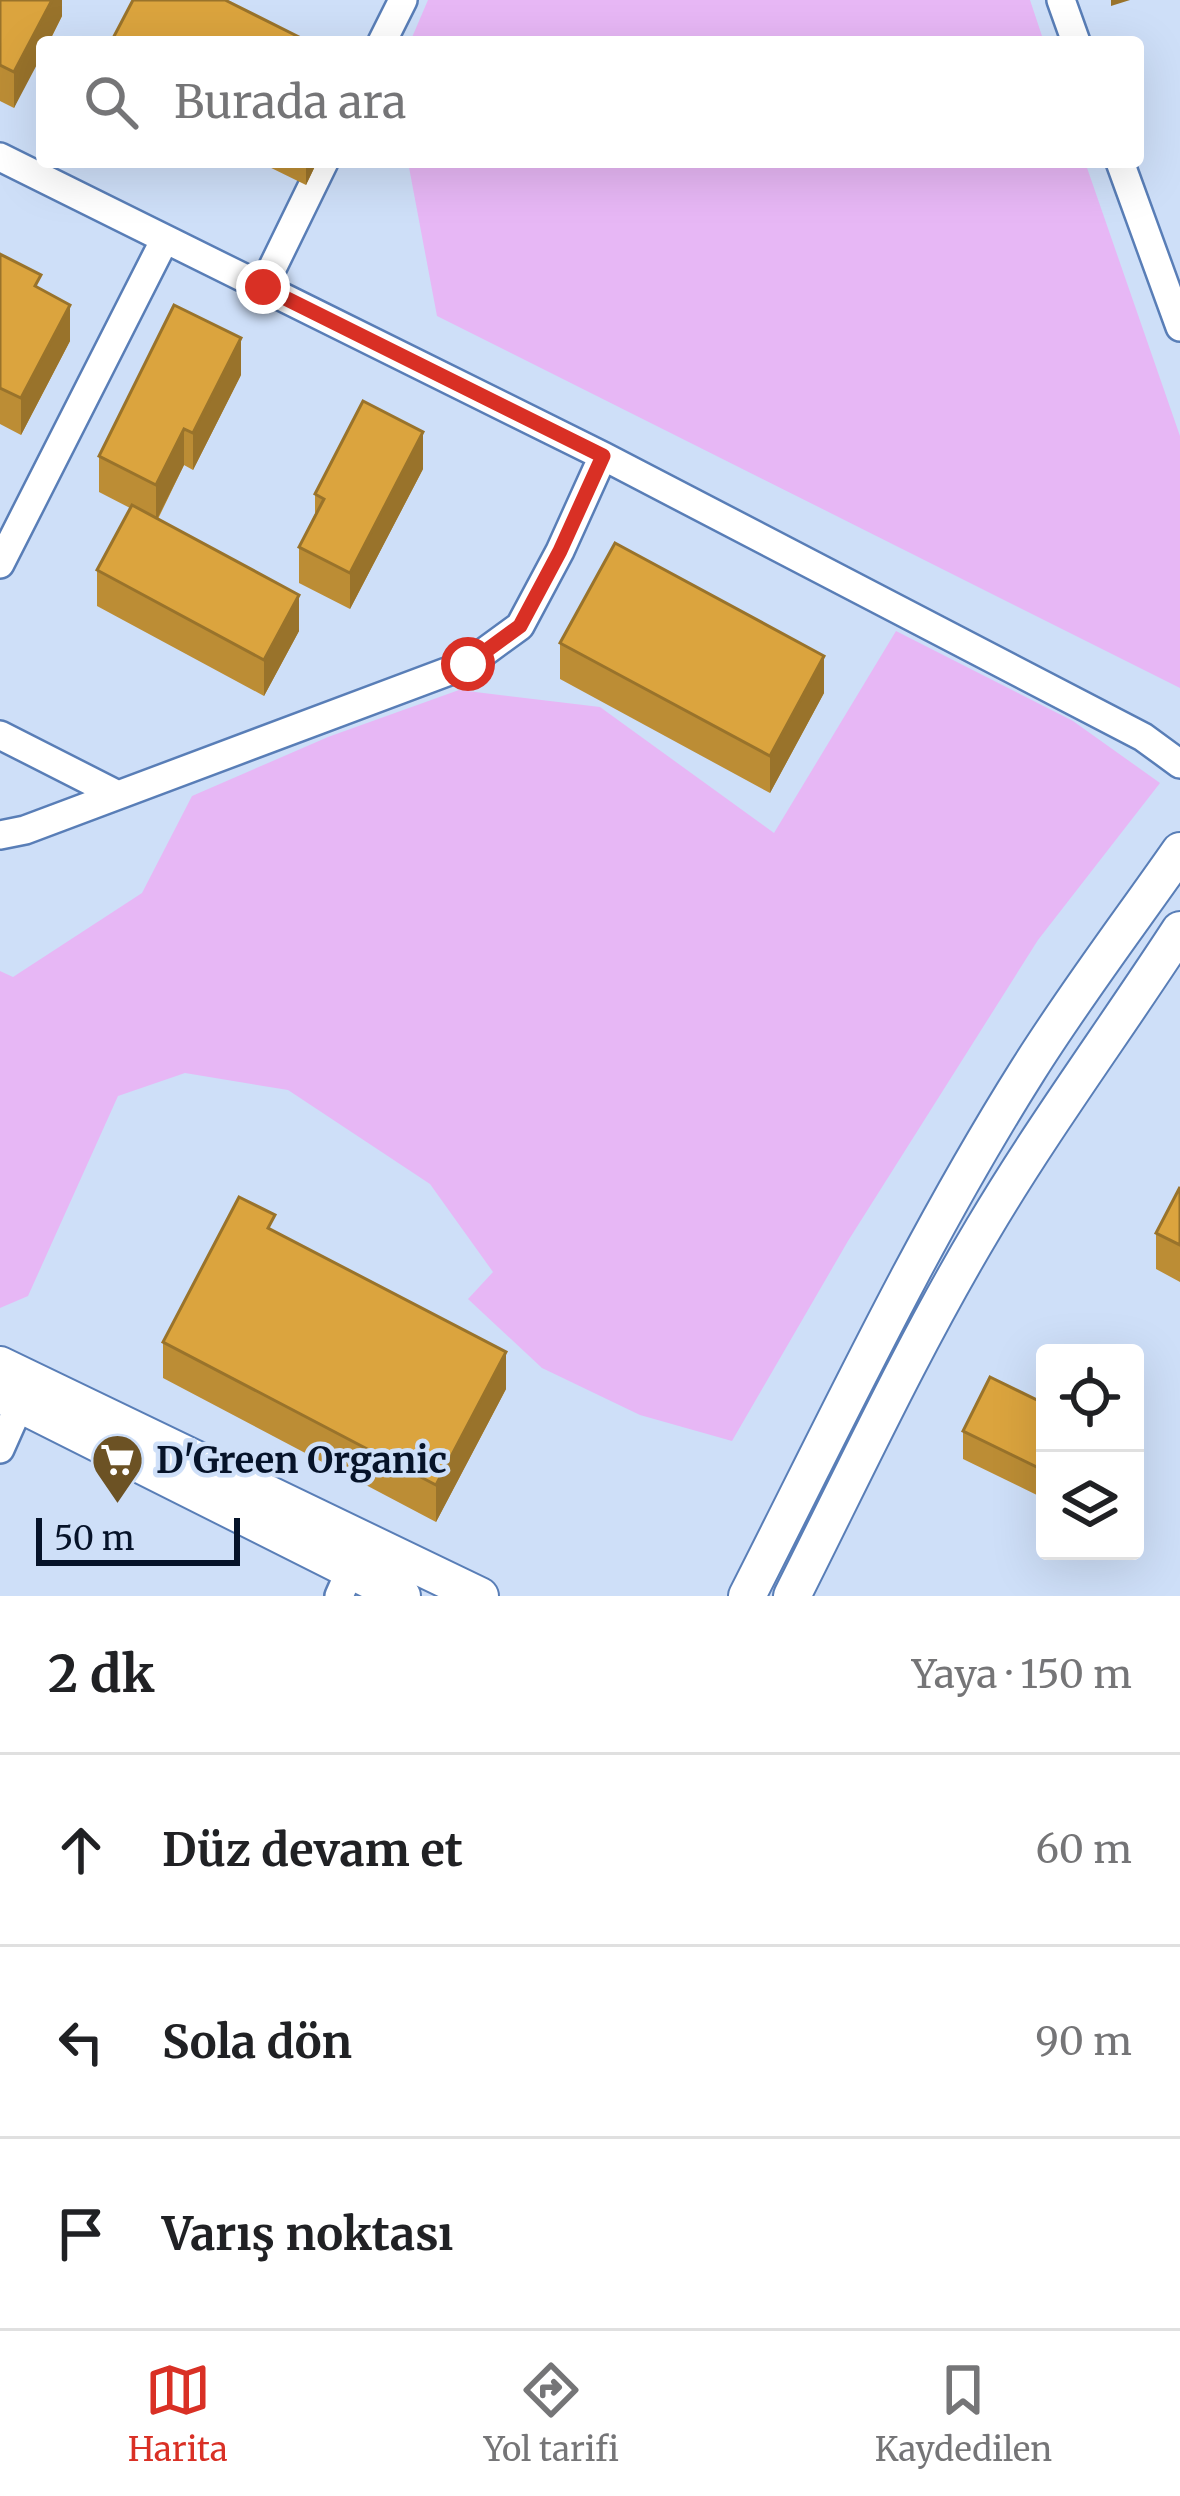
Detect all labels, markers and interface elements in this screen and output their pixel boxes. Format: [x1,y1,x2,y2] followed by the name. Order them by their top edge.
[36,36,1144,168] search box
[78,69,144,135] icon: search
[174,74,406,130] text: Burada ara
[236,260,290,314] route end
[441,637,495,691] route start
[1036,1344,1144,1560] map controls
[1036,1344,1144,1452] button: locate
[89,1432,145,1506] supermarket icon: D'Green Organic
[156,1438,447,1483] place label: D'Green Organic
[1036,1452,1144,1560] button: layers
[36,1512,240,1565] scale bar
[54,1518,135,1559] text: 50 m
[48,1642,155,1706] text: 2 dk
[911,1650,1132,1699] text: Yaya · 150 m
[48,1817,114,1883] icon: ahead
[162,1822,463,1878] text: Düz devam et
[1035,1825,1132,1874] text: 60 m
[48,2009,114,2075] icon: left
[162,2014,352,2070] text: Sola dön
[1035,2017,1132,2066] text: 90 m
[48,2201,114,2267] icon: arrive
[162,2206,453,2262] text: Varış noktası
[128,2357,228,2470] tab: Harita
[483,2357,619,2470] tab: Yol tarifi
[875,2357,1052,2470] tab: Kaydedilen

